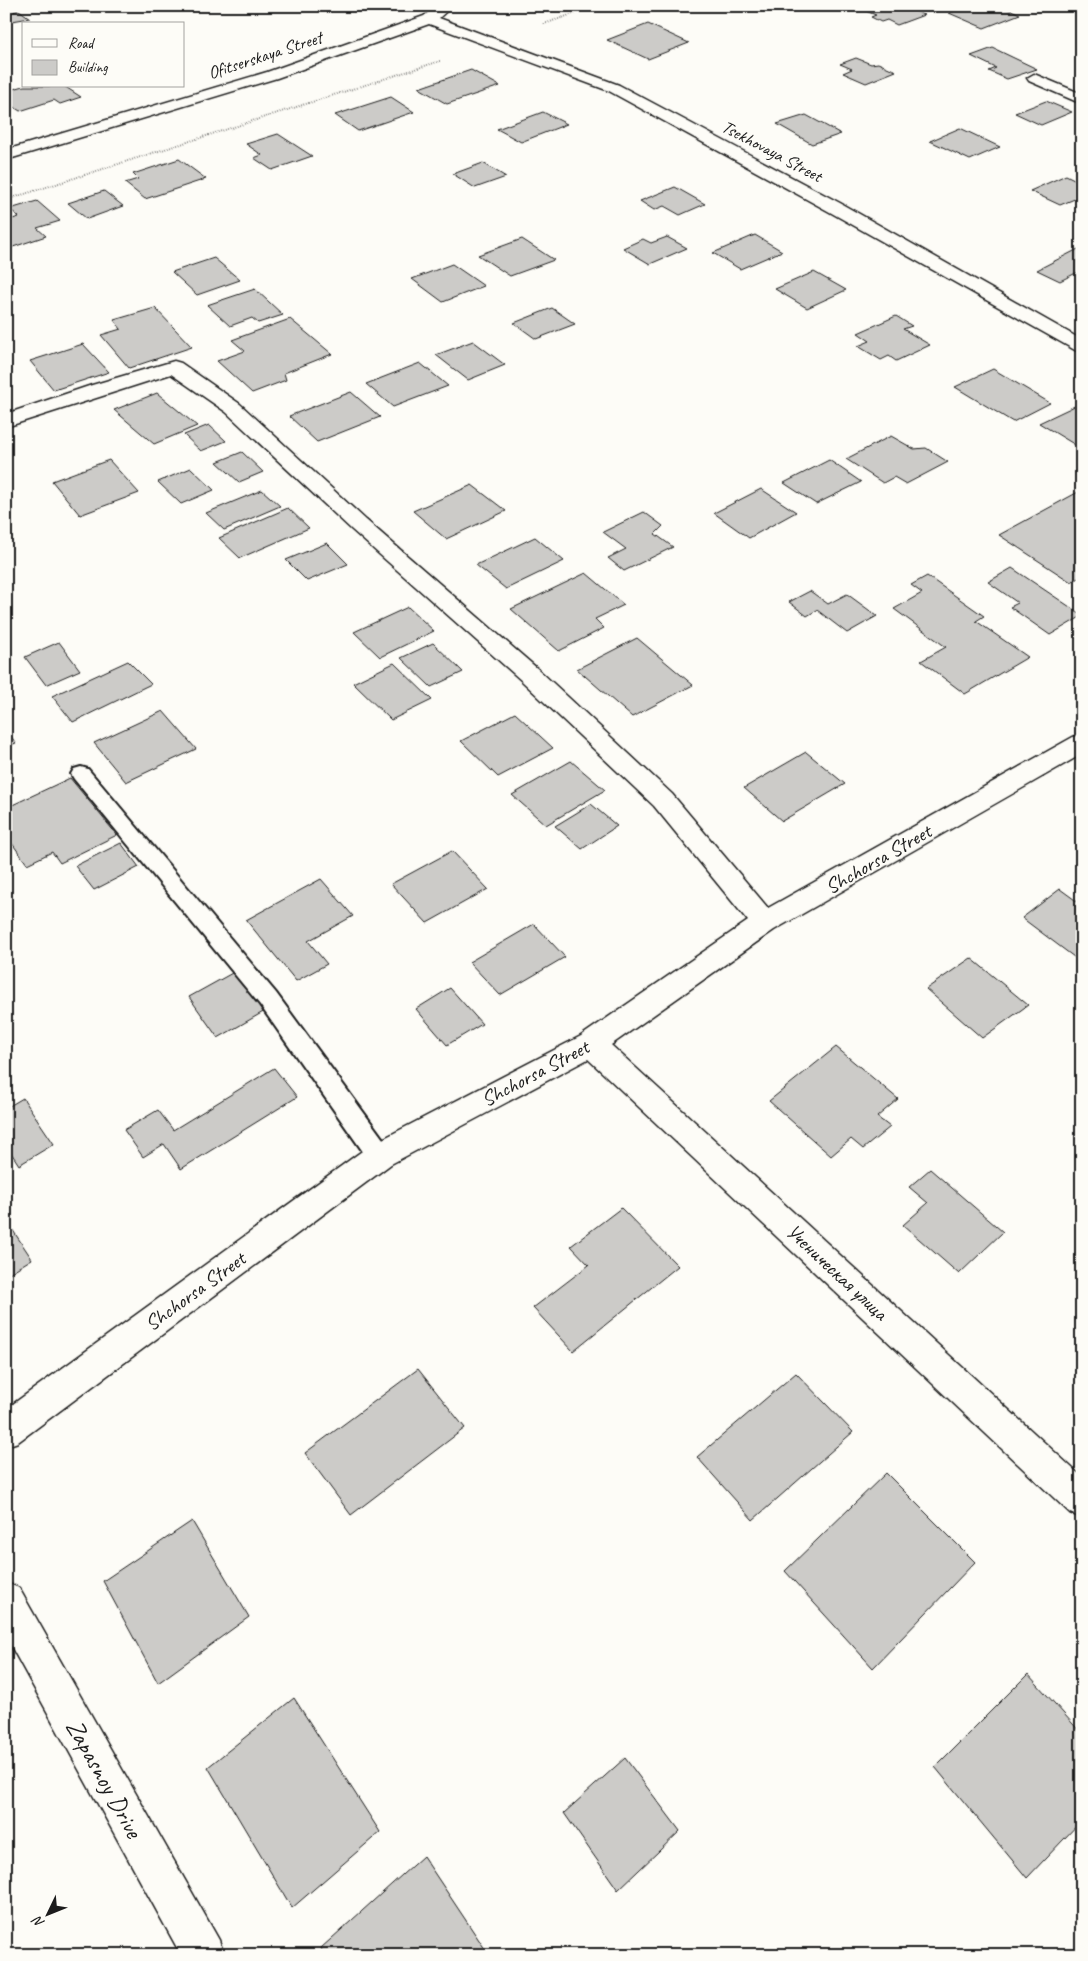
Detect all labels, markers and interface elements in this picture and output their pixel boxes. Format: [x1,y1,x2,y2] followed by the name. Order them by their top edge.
[22,22,185,88] legend
[205,25,328,84] street label: Ofitserskaya Street
[68,34,95,53] text: Road
[68,58,108,77] text: Building
[718,115,828,188] street label: Tsekhovaya Street
[820,817,937,900] street label: Shchorsa Street
[477,1033,595,1112] street label: Shchorsa Street
[781,1218,894,1327] street label: Ученическая улица
[140,1245,252,1336] street label: Shchorsa Street
[58,1714,151,1845] street label: Zapasnoy Drive
[22,1888,72,1938] north arrow
[28,1912,48,1931] text: N

